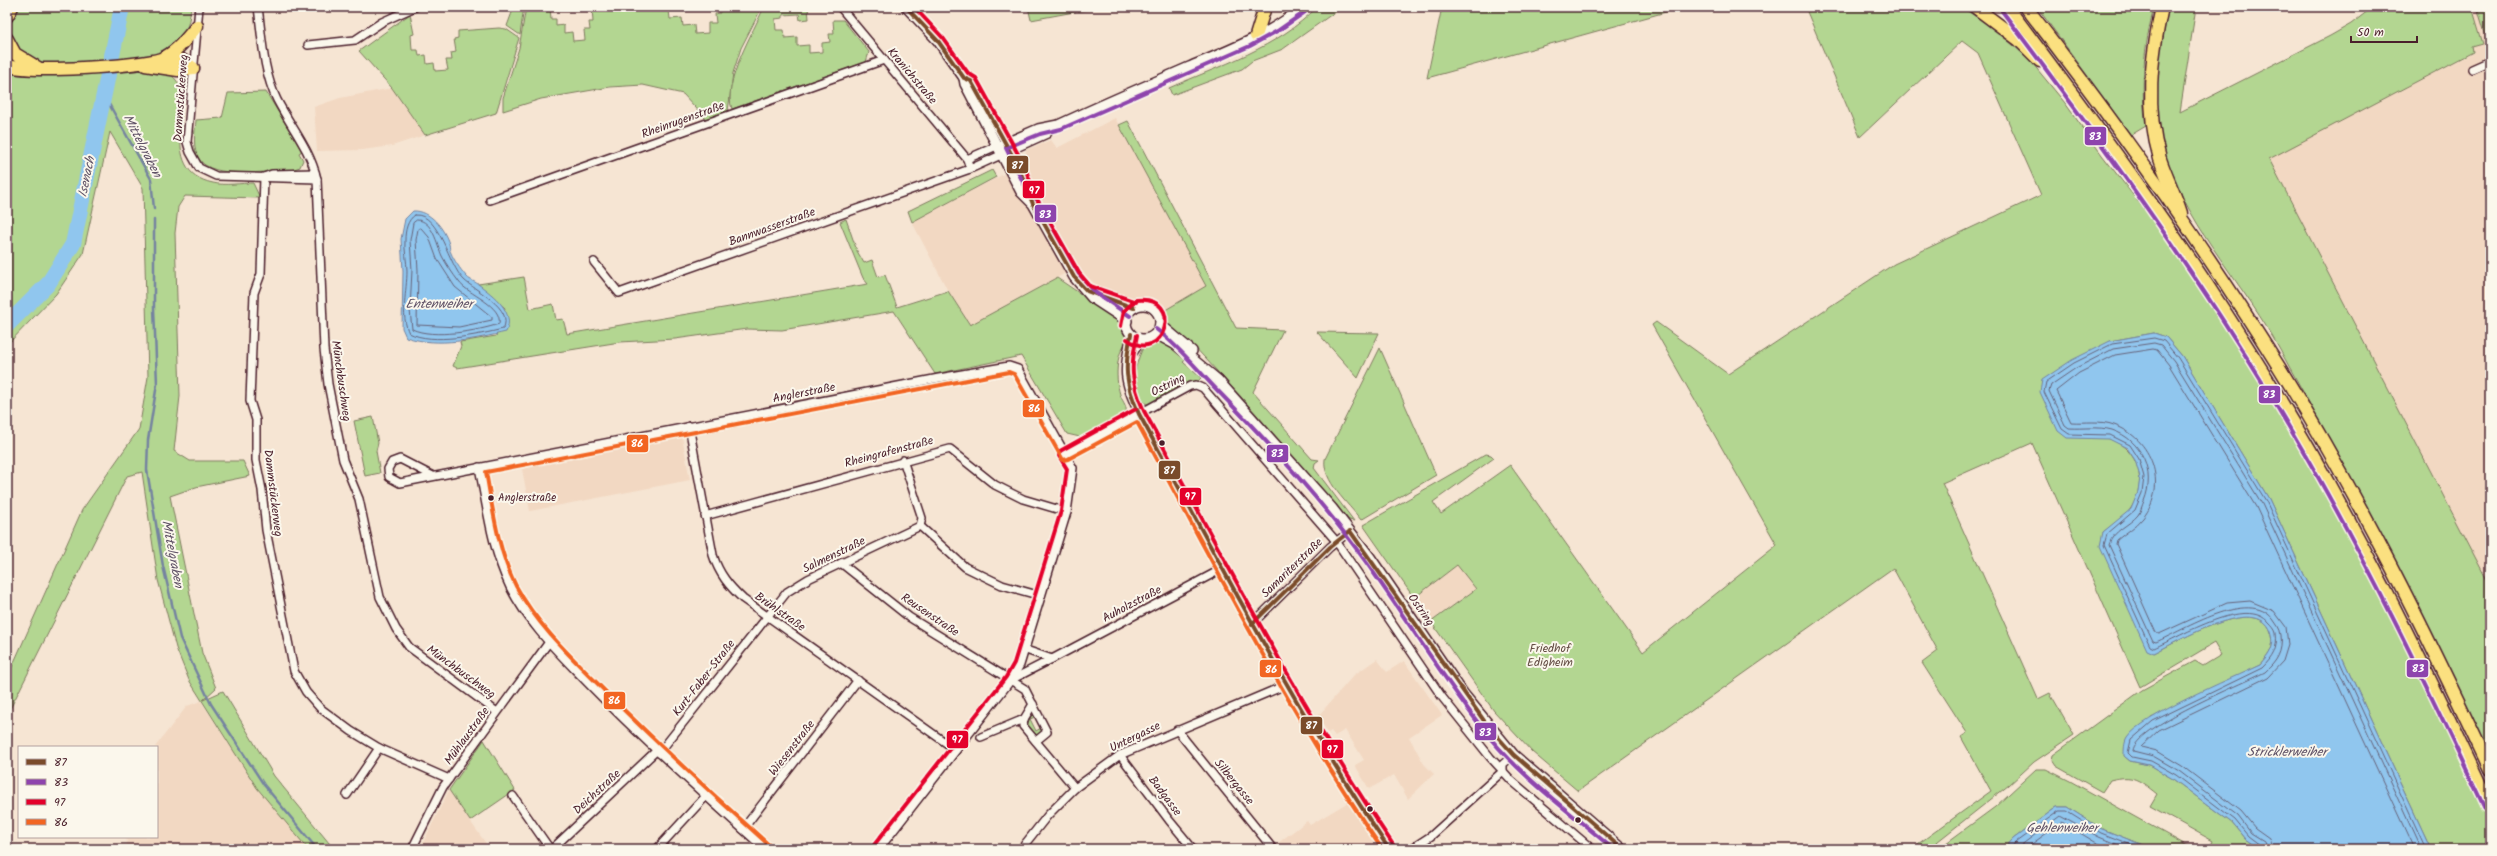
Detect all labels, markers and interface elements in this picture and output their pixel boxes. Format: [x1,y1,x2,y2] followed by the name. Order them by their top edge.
[2351,18,2417,44] scale bar
[2357,23,2384,42] text: 50 m
[882,43,942,109] street label: Kranichstraße
[168,53,194,142] street label: Dammstückerweg
[639,96,728,144] street label: Rheinrugenstraße
[117,111,167,182] water label: Mittelgraben
[2084,126,2107,146] line badge: 83
[2089,128,2101,146] text: 83
[72,154,102,199] water label: Isenach
[1006,155,1029,174] line badge: 87
[1011,157,1024,175] text: 87
[1022,180,1045,199] line badge: 97
[1029,182,1040,200] text: 97
[726,202,819,252] street label: Bannwasserstraße
[1034,204,1057,223] line badge: 83
[1039,206,1051,224] text: 83
[405,294,475,315] water label: Entenweiher
[326,339,356,423] street label: Münchbuschweg
[1148,368,1189,402] street label: Ostring
[771,378,838,408] street label: Anglerstraße
[2258,385,2281,404] line badge: 83
[2263,386,2275,404] text: 83
[1022,399,1045,418] line badge: 86
[1028,400,1040,418] text: 86
[842,431,936,473] street label: Rheingrafenstraße
[626,434,649,453] line badge: 86
[631,435,643,453] text: 86
[1157,438,1167,448] unlabelled marker
[1266,444,1289,463] line badge: 83
[1271,445,1283,463] text: 83
[258,448,288,538] street label: Dammstückerweg
[1158,460,1181,480] line badge: 87
[1163,462,1176,480] text: 87
[1179,487,1202,506] line badge: 97
[1185,488,1196,506] text: 97
[498,489,556,507] place label: Anglerstraße
[486,493,496,503] marker: Anglerstraße
[155,518,189,591] water label: Mittelgraben
[799,531,869,578] street label: Salmenstraße
[1257,533,1328,603] street label: Samariterstraße
[1099,580,1166,628] street label: Auholzstraße
[751,587,810,637] street label: Brühlstraße
[897,588,964,642] street label: Reusenstraße
[1403,590,1439,630] street label: Ostring
[668,635,741,721] street label: Kurt-Faber-Straße
[1527,639,1573,672] park label: Friedhof Edigheim
[422,640,500,704] street label: Münchbuschweg
[1259,659,1282,678] line badge: 86
[2406,659,2429,678] line badge: 83
[2412,660,2424,678] text: 83
[1265,661,1277,679] text: 86
[603,691,626,710] line badge: 86
[608,692,620,710] text: 86
[439,703,495,769] street label: Mühlaustraße
[764,716,820,780] street label: Wiesenstraße
[1106,716,1164,757] street label: Untergasse
[1300,716,1323,735] line badge: 87
[1305,717,1318,735] text: 87
[1474,722,1497,741] line badge: 83
[1479,724,1491,742] text: 83
[946,730,969,749] line badge: 97
[952,731,963,749] text: 97
[1321,739,1344,759] line badge: 97
[1327,741,1338,759] text: 97
[2247,742,2329,763] water label: Stricklerweiher
[18,746,158,838] legend
[54,753,67,772] text: 87
[1209,755,1259,810] street label: Silbergasse
[569,764,626,819] street label: Deichstraße
[1144,772,1187,821] street label: Badgasse
[54,773,68,792] text: 83
[54,793,66,812] text: 97
[1365,804,1375,814] unlabelled marker
[54,813,68,832] text: 86
[1573,815,1583,825] unlabelled marker
[2026,818,2100,839] water label: Gehlenweiher

